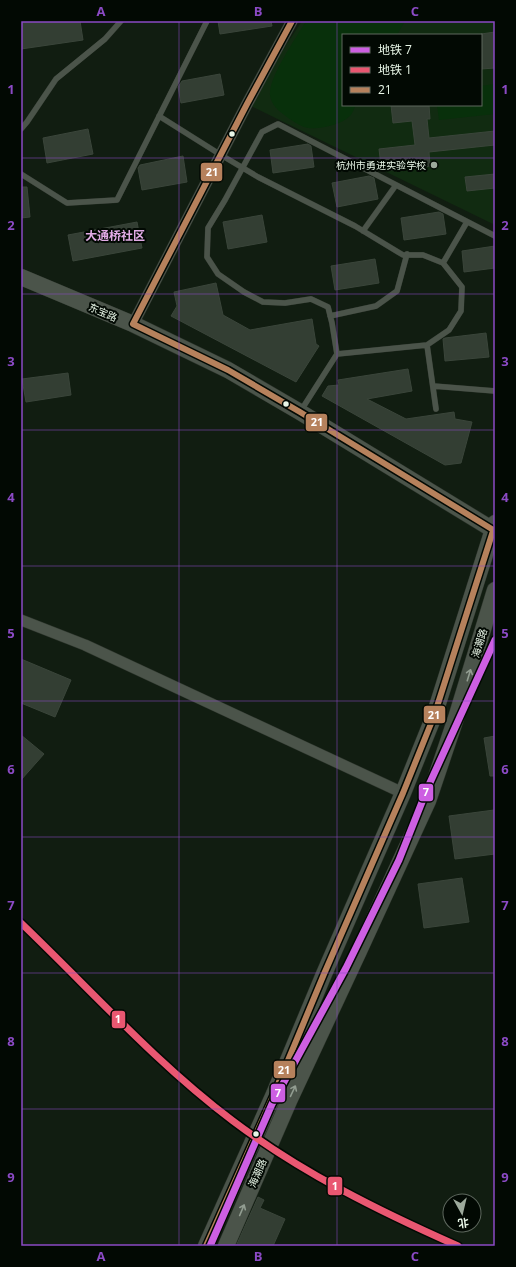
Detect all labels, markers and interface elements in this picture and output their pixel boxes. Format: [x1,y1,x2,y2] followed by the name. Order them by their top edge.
[97,2,106,20] text: A
[254,2,263,20] text: B
[411,2,419,20] text: C
[342,34,482,106] legend
[378,41,412,58] text: 地铁 7
[378,61,412,78] text: 地铁 1
[7,80,15,98] text: 1
[501,80,509,98] text: 1
[378,81,392,98] text: 21
[227,129,237,139] unlabelled marker
[336,158,426,172] place label: 杭州市勇进实验学校
[429,160,439,170] marker: 杭州市勇进实验学校
[200,162,223,182] line badge: 21
[206,164,218,179] text: 21
[7,216,15,234] text: 2
[501,216,509,234] text: 2
[85,227,145,244] district label: 大通桥社区
[86,300,120,324] street label: 东宝路
[7,352,15,370] text: 3
[501,352,509,370] text: 3
[281,399,291,409] unlabelled marker
[305,413,328,432] line badge: 21
[311,414,323,429] text: 21
[7,488,15,506] text: 4
[501,488,509,506] text: 4
[7,624,15,642] text: 5
[501,624,509,642] text: 5
[468,627,490,659] street label: 海潮路
[466,669,473,682] one-way arrow
[423,705,446,724] line badge: 21
[428,707,440,722] text: 21
[7,760,15,778] text: 6
[501,760,509,778] text: 6
[418,783,434,802] line badge: 7
[423,784,429,799] text: 7
[7,896,15,914] text: 7
[501,896,509,914] text: 7
[111,1010,126,1029] line badge: 1
[115,1011,121,1026] text: 1
[7,1032,15,1050] text: 8
[501,1032,509,1050] text: 8
[273,1060,296,1079] line badge: 21
[278,1062,290,1077] text: 21
[270,1083,286,1103] line badge: 7
[275,1085,281,1100] text: 7
[290,1085,297,1097] one-way arrow
[251,1129,261,1139] unlabelled marker
[245,1156,269,1190] street label: 海潮路
[7,1168,15,1186] text: 9
[501,1168,509,1186] text: 9
[327,1176,343,1196] line badge: 1
[332,1178,338,1193] text: 1
[442,1193,482,1233] north arrow
[238,1205,246,1217] one-way arrow
[457,1215,470,1232] text: 北
[97,1247,106,1265] text: A
[254,1247,263,1265] text: B
[411,1247,419,1265] text: C

